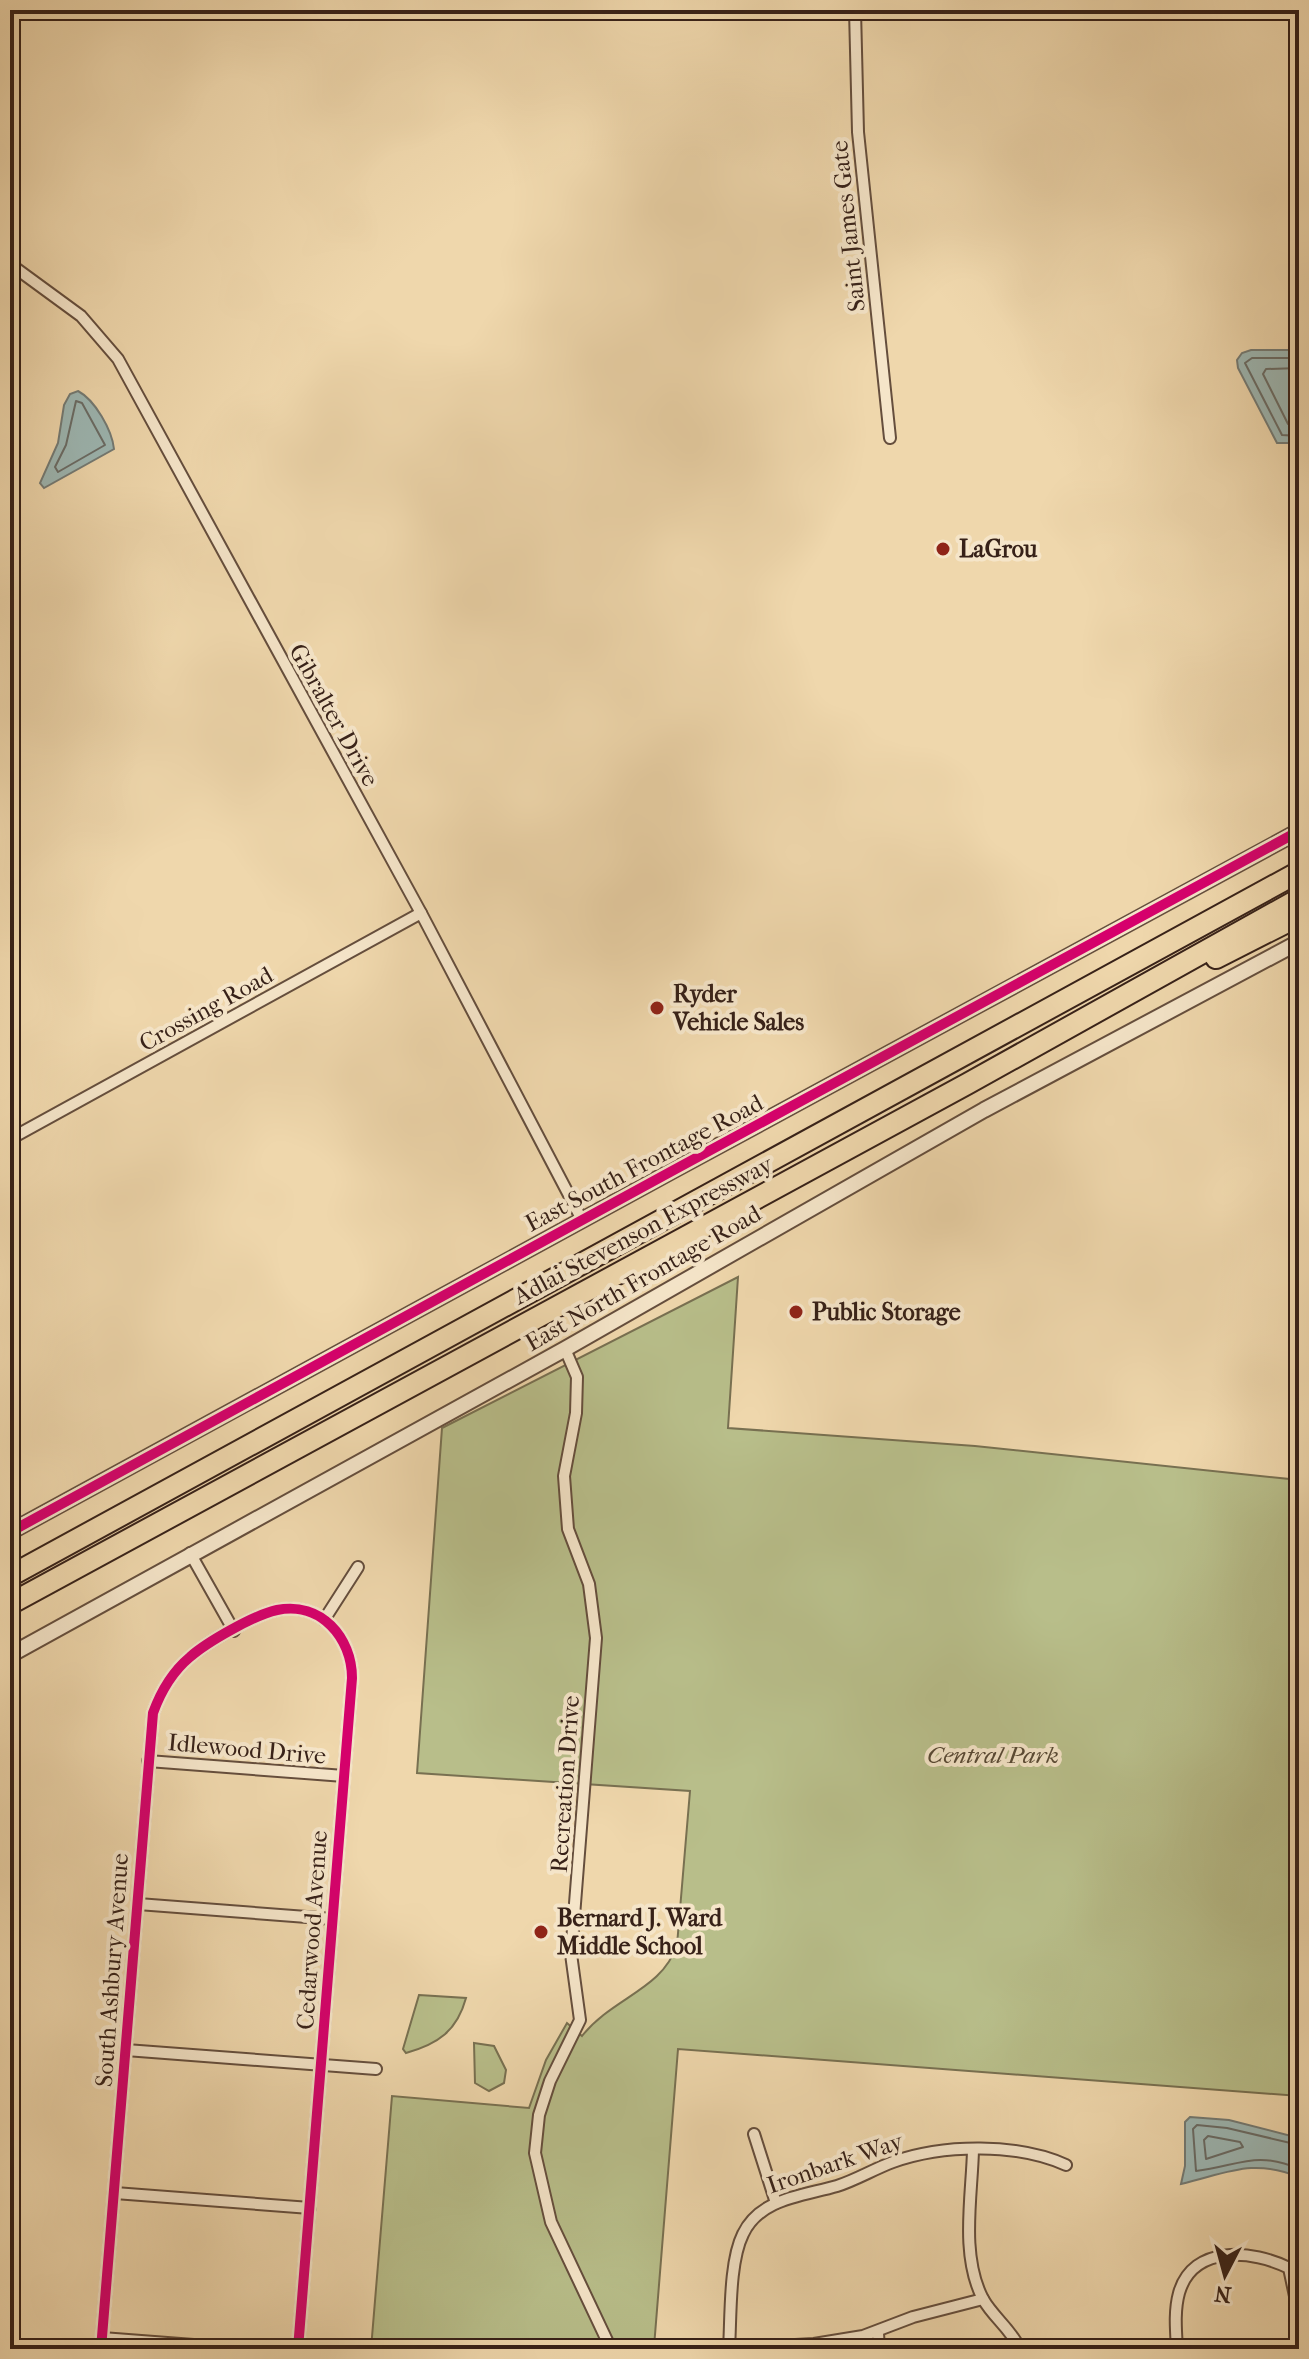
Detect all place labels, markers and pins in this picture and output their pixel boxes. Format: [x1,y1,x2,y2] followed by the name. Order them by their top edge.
[959,535,1038,563] place label: LaGrou
[934,540,952,558] marker: LaGrou
[672,980,804,1036] place label: Ryder Vehicle Sales
[648,999,666,1017] marker: Ryder Vehicle Sales
[812,1298,961,1326] place label: Public Storage
[787,1303,805,1321] marker: Public Storage
[557,1904,723,1960] place label: Bernard J. Ward Middle School
[532,1923,550,1941] marker: Bernard J. Ward Middle School

